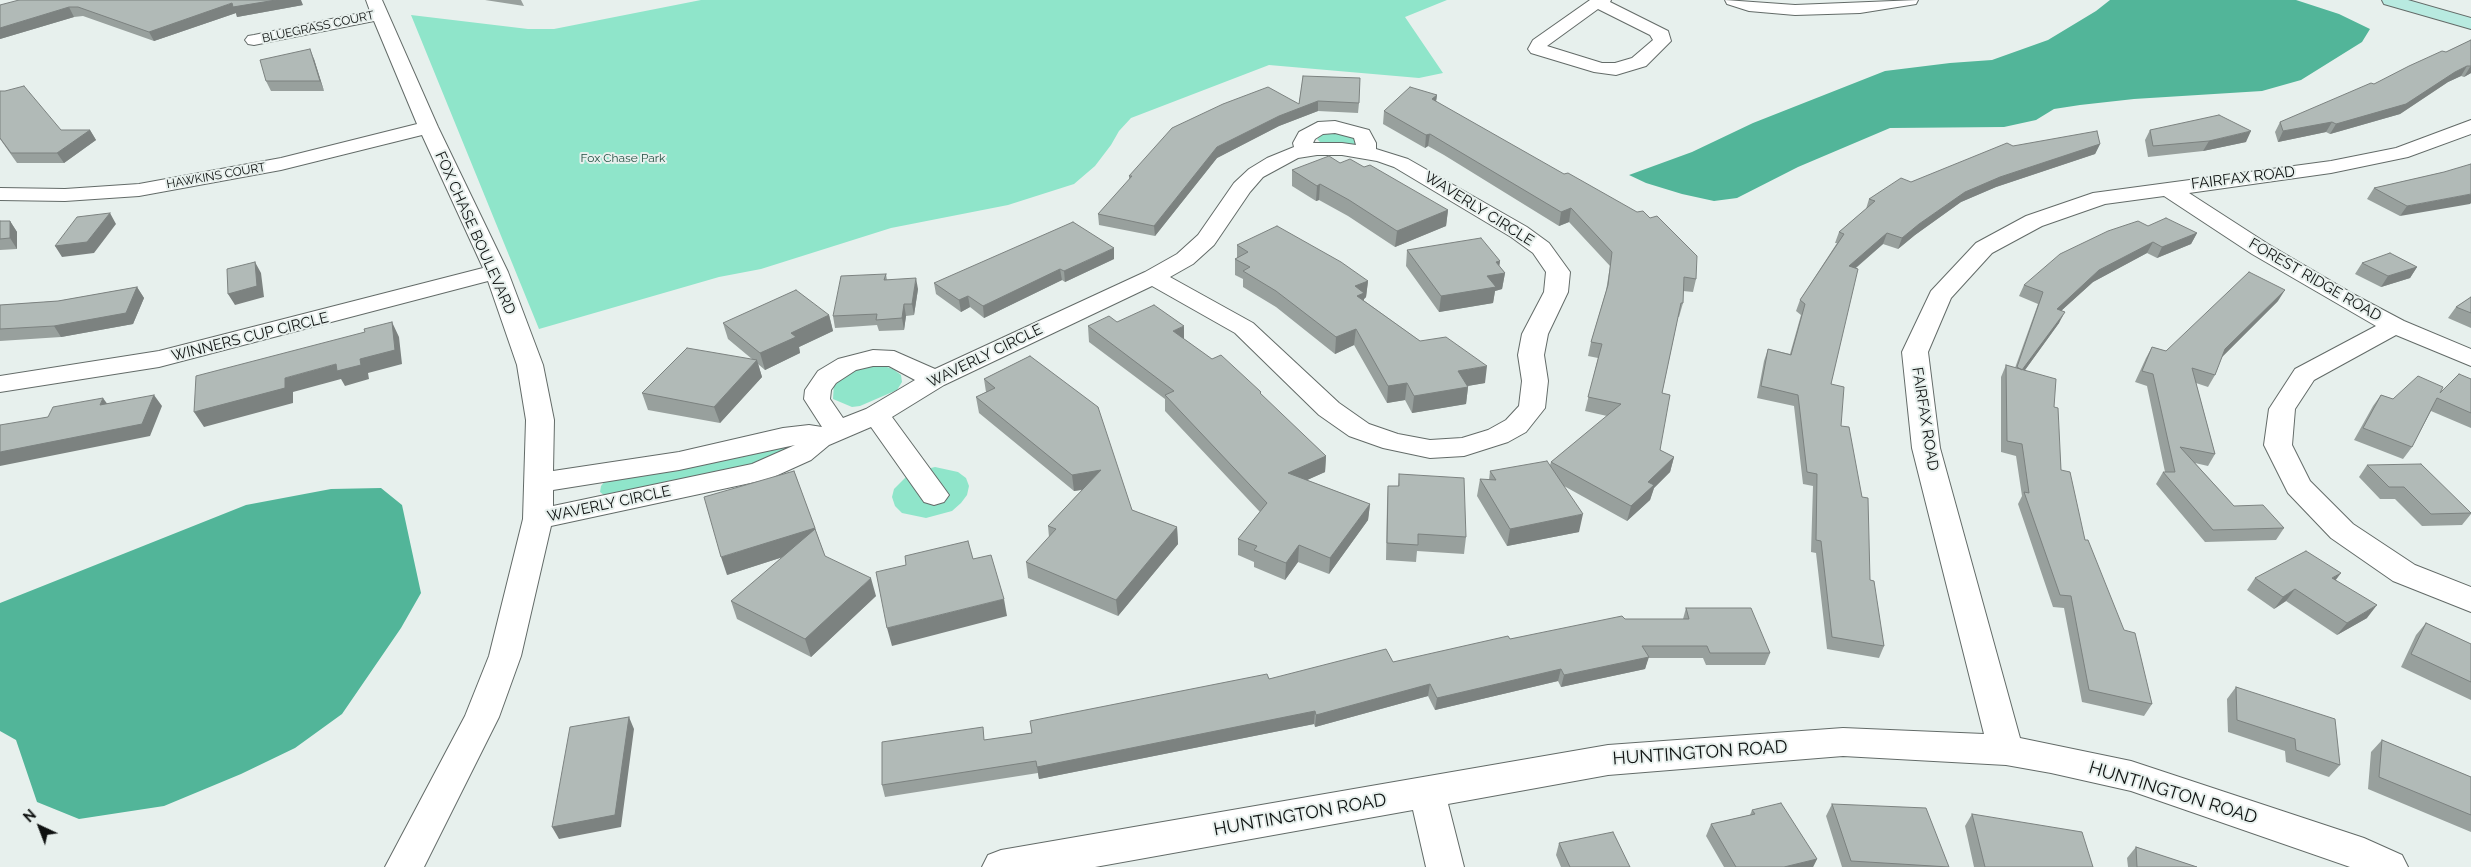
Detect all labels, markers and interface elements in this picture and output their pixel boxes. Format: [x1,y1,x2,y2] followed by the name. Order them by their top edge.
[261,8,375,46] street label: BLUEGRASS COURT
[431,149,519,317] street label: FOX CHASE BOULEVARD
[581,151,665,165] park label: Fox Chase Park
[165,160,267,192] street label: HAWKINS COURT
[2190,163,2296,193] street label: FAIRFAX ROAD
[1421,168,1537,250] street label: WAVERLY CIRCLE
[2245,235,2385,325] street label: FOREST RIDGE ROAD
[170,309,330,365] street label: WINNERS CUP CIRCLE
[925,320,1045,392] street label: WAVERLY CIRCLE
[1908,366,1942,472] street label: FAIRFAX ROAD
[546,482,672,526] street label: WAVERLY CIRCLE
[1612,736,1788,770] street label: HUNTINGTON ROAD
[2086,757,2260,829] street label: HUNTINGTON ROAD
[1212,789,1388,841] street label: HUNTINGTON ROAD
[15,802,65,852] north arrow
[20,807,39,826] text: N

